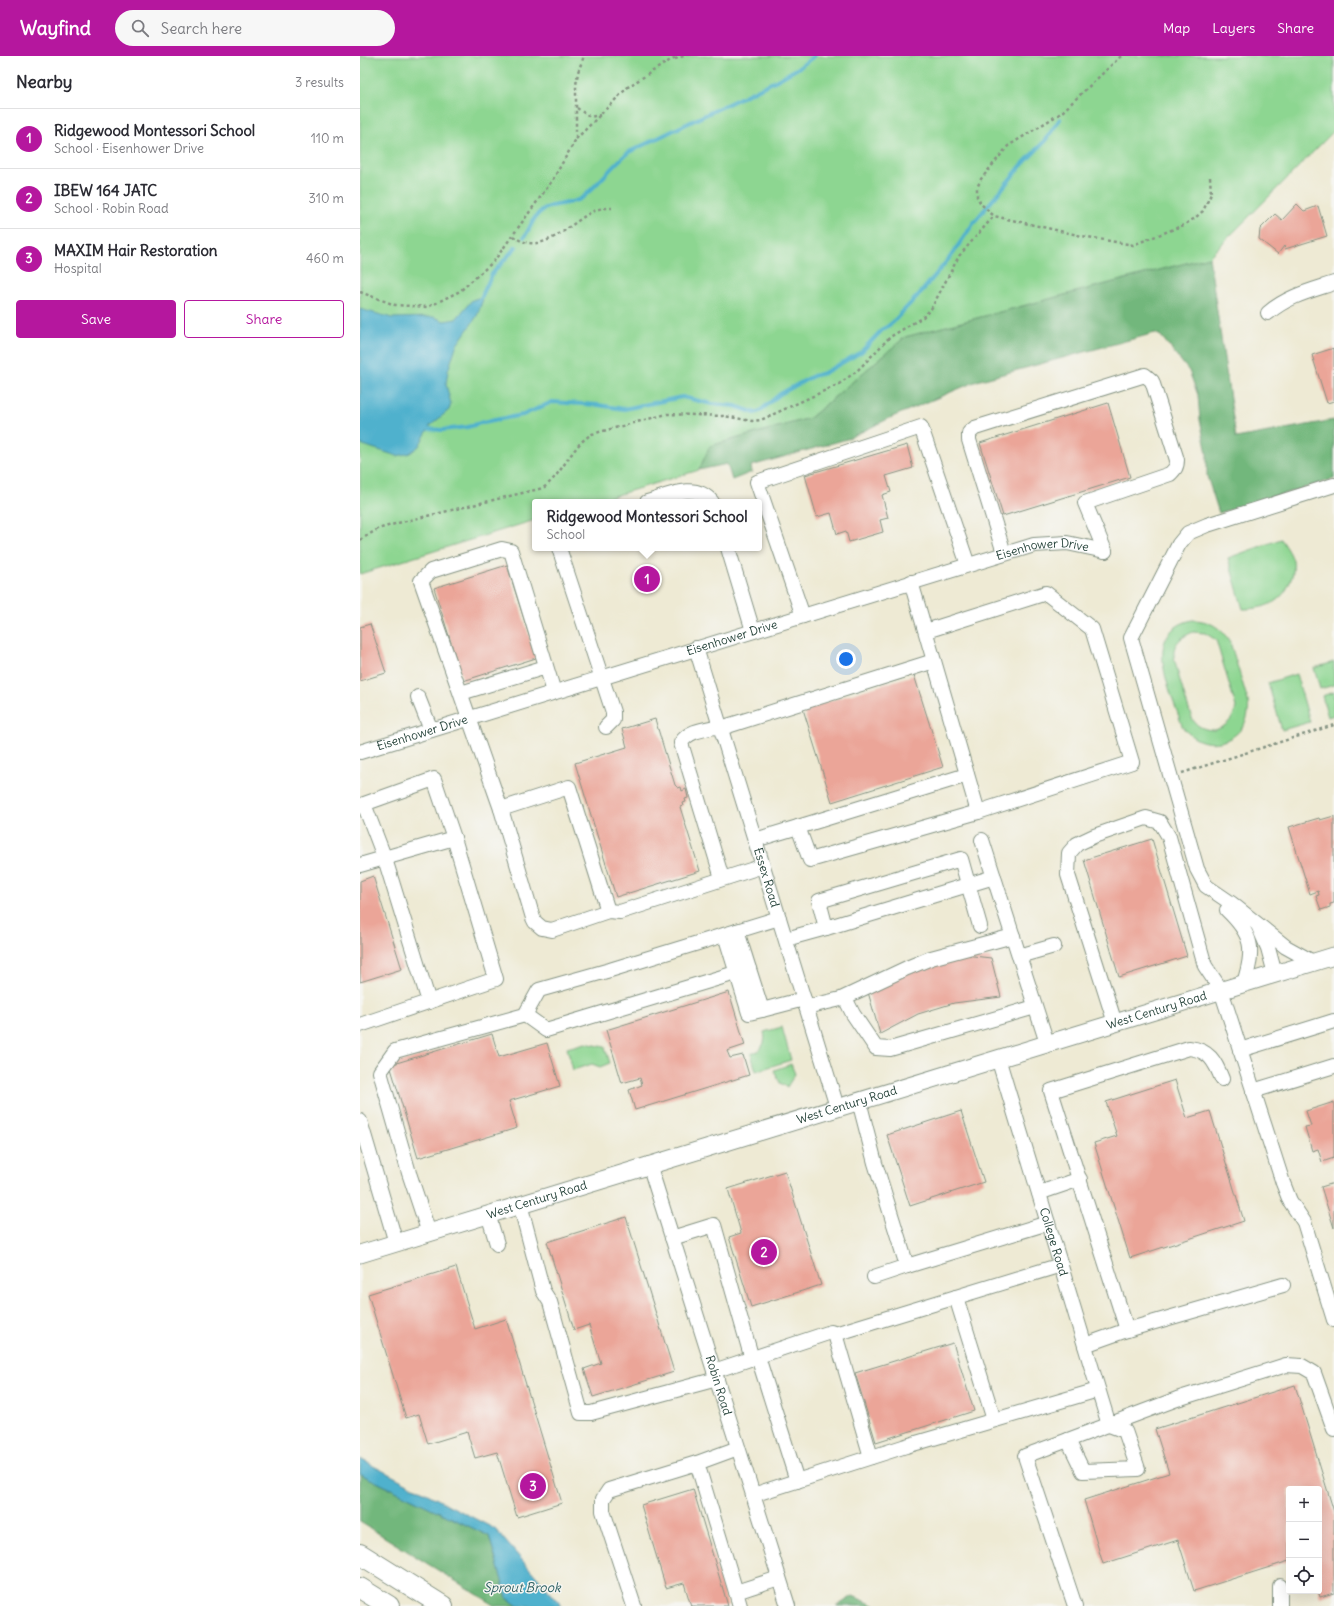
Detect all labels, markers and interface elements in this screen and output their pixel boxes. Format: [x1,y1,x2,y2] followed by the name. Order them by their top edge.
[115,10,395,46] search box
[20,16,91,40] text: Wayfind
[129,17,151,39] icon: search
[161,19,242,38] text: Search here
[1163,19,1190,37] text: Map
[1212,19,1255,37] text: Layers
[1277,19,1314,37] text: Share
[16,71,72,93] text: Nearby
[295,74,344,91] text: 3 results
[54,121,255,140] text: Ridgewood Montessori School
[26,130,32,147] text: 1
[311,130,344,147] text: 110 m
[54,140,204,157] text: School · Eisenhower Drive
[54,181,157,200] text: IBEW 164 JATC
[25,190,33,207] text: 2
[309,190,344,207] text: 310 m
[54,200,169,217] text: School · Robin Road
[54,241,218,260] text: MAXIM Hair Restoration
[25,250,33,267] text: 3
[306,250,344,267] text: 460 m
[54,260,102,277] text: Hospital
[16,300,176,338] button: Save
[184,300,344,338] button: Share
[532,499,762,551] popup
[546,507,748,526] text: Ridgewood Montessori School
[546,526,585,543] text: School
[994,535,1090,563] street label: Eisenhower Drive
[634,564,660,594] pin: 1
[684,616,779,658] street label: Eisenhower Drive
[836,649,856,669] your location
[375,711,469,753] street label: Eisenhower Drive
[751,846,783,909] street label: Essex Road
[1104,987,1208,1032] street label: West Century Road
[795,1082,899,1127] street label: West Century Road
[485,1177,589,1222] street label: West Century Road
[1037,1206,1071,1278] street label: College Road
[751,1237,777,1267] pin: 2
[703,1354,735,1417] street label: Robin Road
[520,1471,546,1501] pin: 3
[1286,1486,1322,1594] map controls
[1286,1486,1322,1522] button: +
[1286,1522,1322,1558] button: −
[1286,1558,1322,1594] button: locate
[483,1579,562,1596] water label: Sprout Brook

